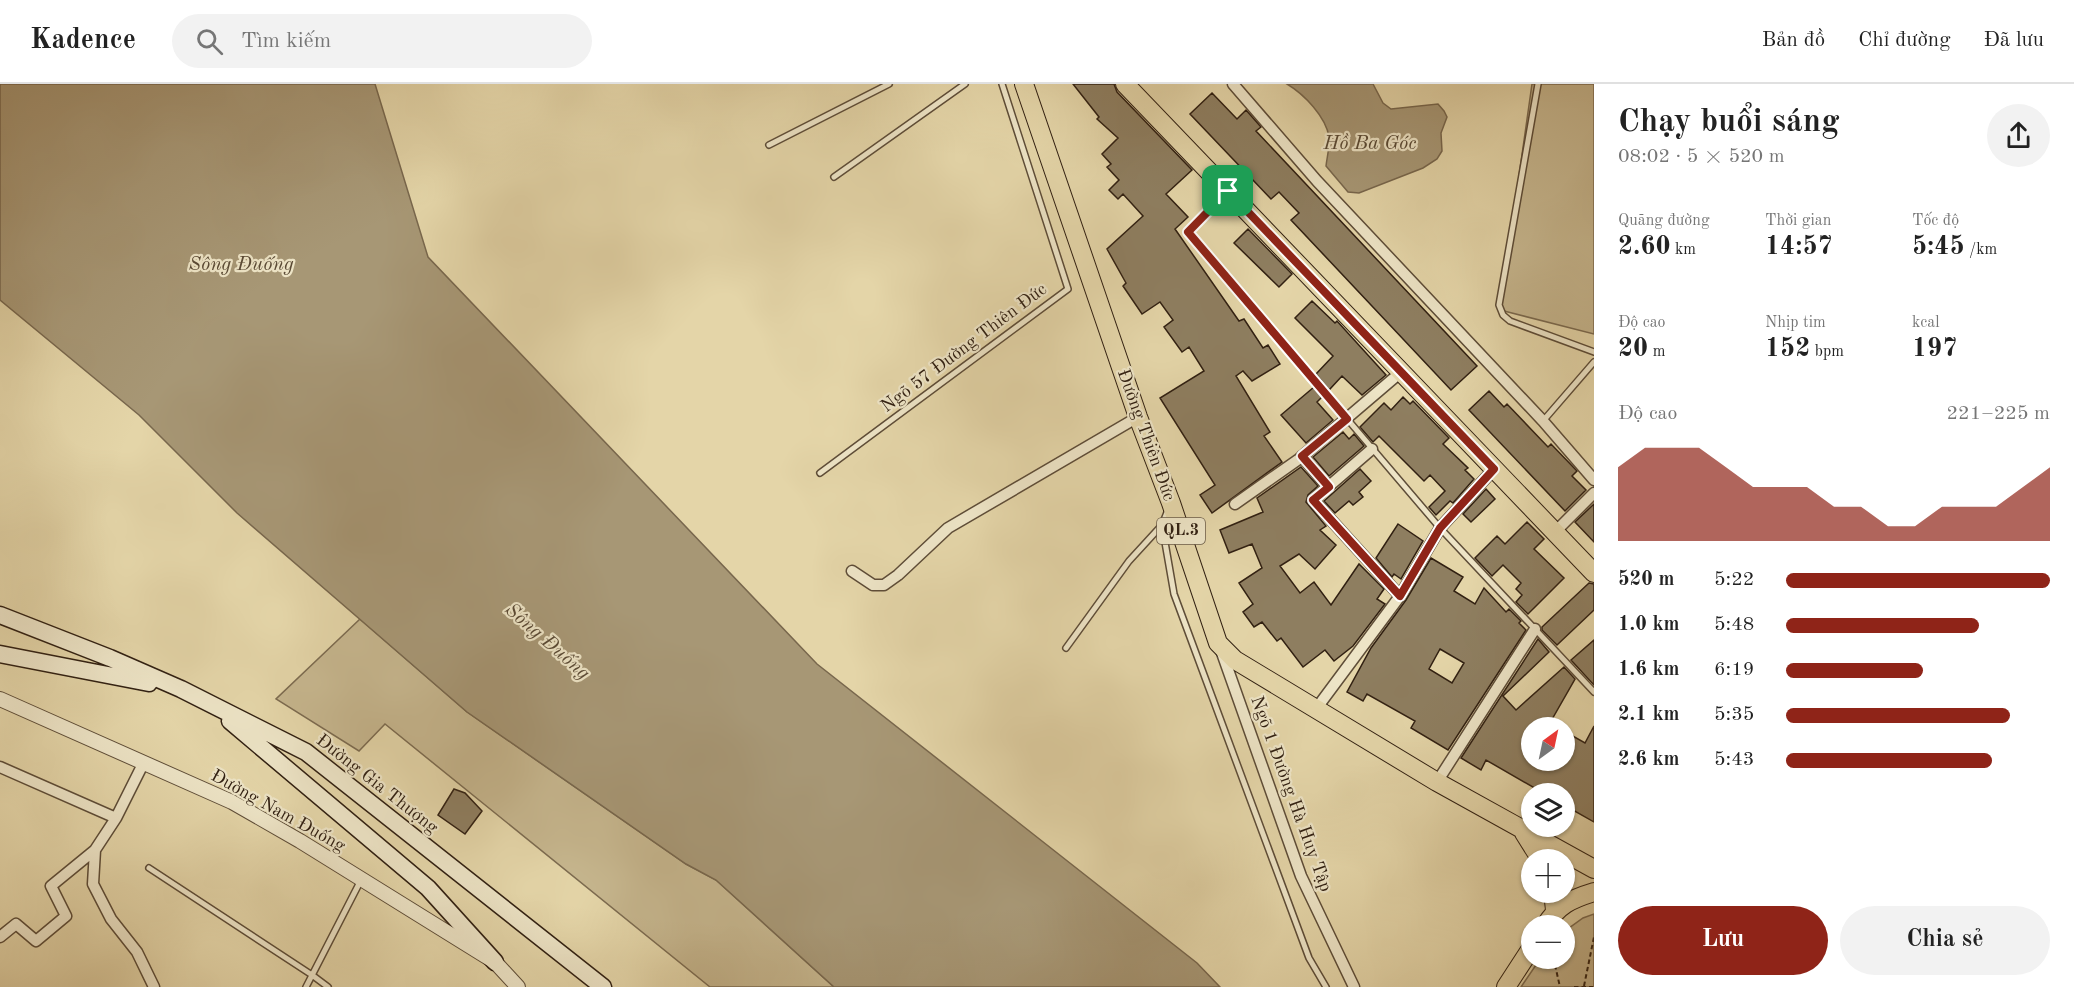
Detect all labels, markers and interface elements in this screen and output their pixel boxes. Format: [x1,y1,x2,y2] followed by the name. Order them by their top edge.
[172,14,592,68] search box
[193,25,226,58] icon: search
[30,27,136,55] text: Kadence
[241,30,331,52] text: Tìm kiếm
[1762,30,1825,51] text: Bản đồ
[1858,30,1951,51] text: Chỉ đường
[1984,30,2044,51] text: Đã lưu
[1987,104,2050,167] button: share
[1618,106,1839,139] text: Chạy buổi sáng
[1322,133,1417,154] water label: Hồ Ba Góc
[1618,147,1785,167] text: 08:02 · 5 × 520 m
[1202,165,1253,216] pin
[1211,174,1244,207] icon: arrive
[1618,213,1710,229] text: Quãng đường
[1765,213,1831,229] text: Thời gian
[1912,213,1959,229] text: Tốc độ
[1618,234,1671,260] text: 2.60
[1765,234,1833,260] text: 14:57
[1912,234,1965,260] text: 5:45
[1671,242,1696,258] text: km
[1965,242,1997,258] text: /km
[189,255,294,275] water label: Sông Đuống
[878,280,1050,416] street label: Ngõ 57 Đường Thiên Đức
[1618,315,1666,331] text: Độ cao
[1765,315,1826,331] text: Nhịp tim
[1912,315,1940,331] text: kcal
[1618,336,1648,362] text: 20
[1765,336,1810,362] text: 152
[1912,336,1957,362] text: 197
[1648,344,1665,360] text: m
[1810,344,1844,360] text: bpm
[1114,367,1178,503] street label: Đường Thiên Đức
[1618,404,1677,424] text: Độ cao
[1947,404,2050,424] text: 221–225 m
[1157,518,1205,544] road number: QL.3
[1618,570,1674,590] text: 520 m
[1714,570,1754,590] text: 5:22
[501,600,593,684] water label: Sông Đuống
[1618,615,1680,635] text: 1.0 km
[1714,615,1754,635] text: 5:48
[1618,660,1680,680] text: 1.6 km
[1714,660,1754,680] text: 6:19
[1247,694,1335,894] street label: Ngõ 1 Đường Hà Huy Tập
[1618,705,1680,725] text: 2.1 km
[1714,705,1754,725] text: 5:35
[1521,717,1575,771] north arrow
[1521,717,1575,969] map controls
[313,731,442,837] street label: Đường Gia Thượng
[1618,750,1680,770] text: 2.6 km
[1714,750,1754,770] text: 5:43
[208,766,349,856] street label: Đường Nam Đuống
[1521,783,1575,837] button: layers
[1521,849,1575,903] button: +
[1618,906,1828,975] button: Lưu
[1840,906,2050,975] button: Chia sẻ
[1521,915,1575,969] button: −

